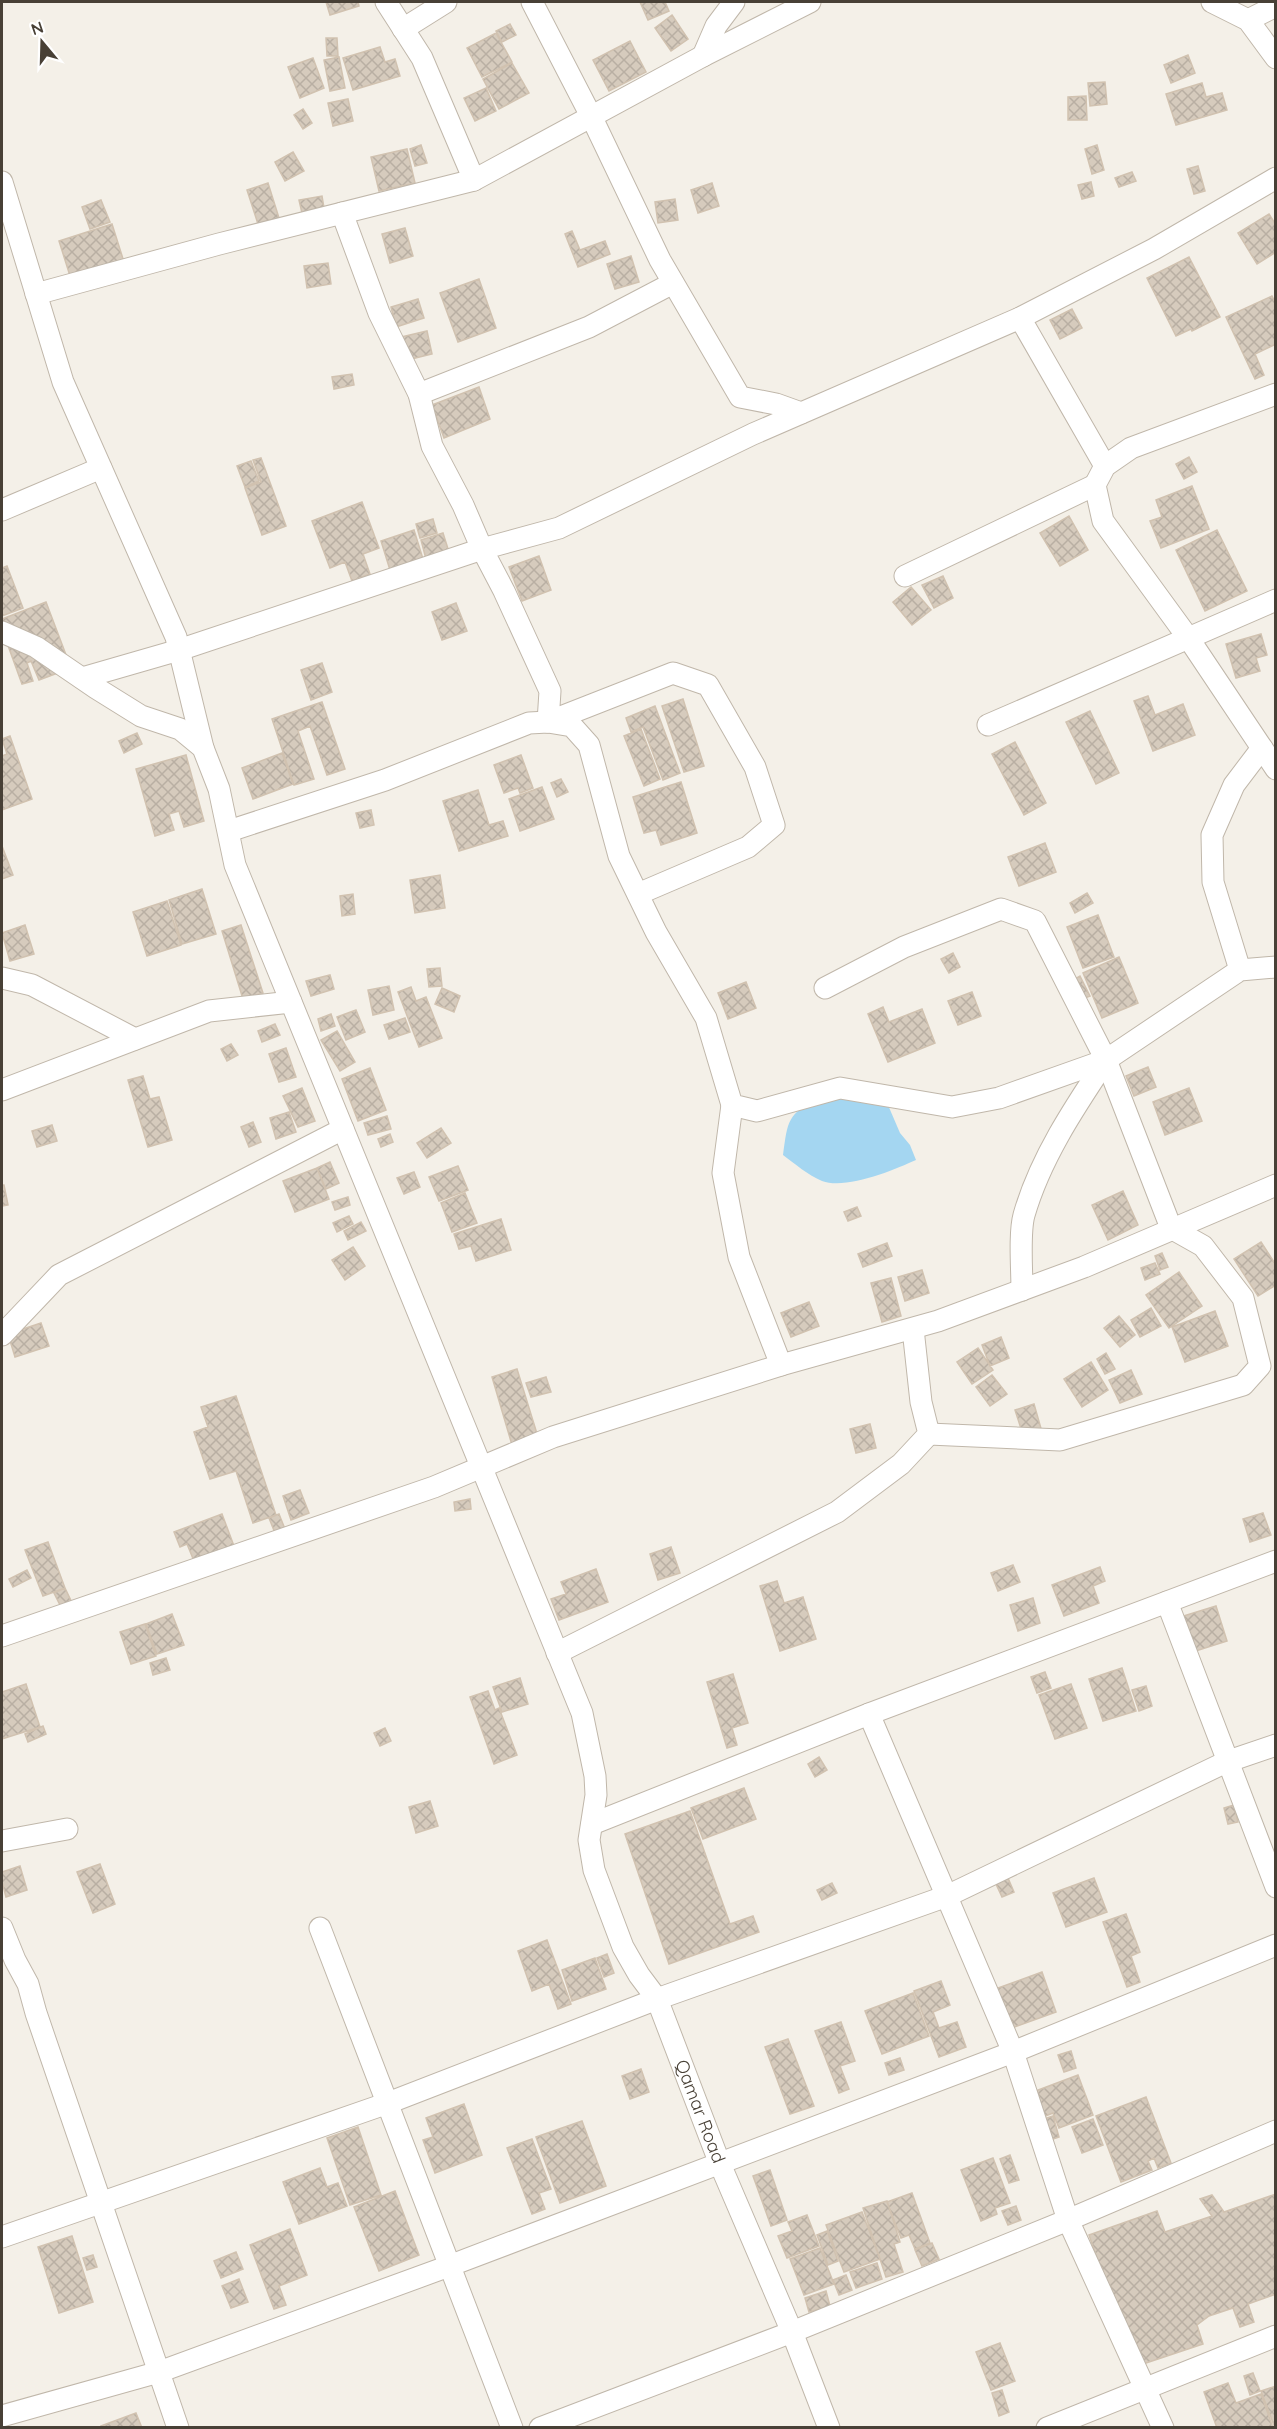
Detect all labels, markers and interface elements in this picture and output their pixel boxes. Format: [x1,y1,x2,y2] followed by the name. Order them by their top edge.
[12,12,72,72] north arrow
[28,16,46,39] text: N
[670,2056,731,2166] street label: Qamar Road

